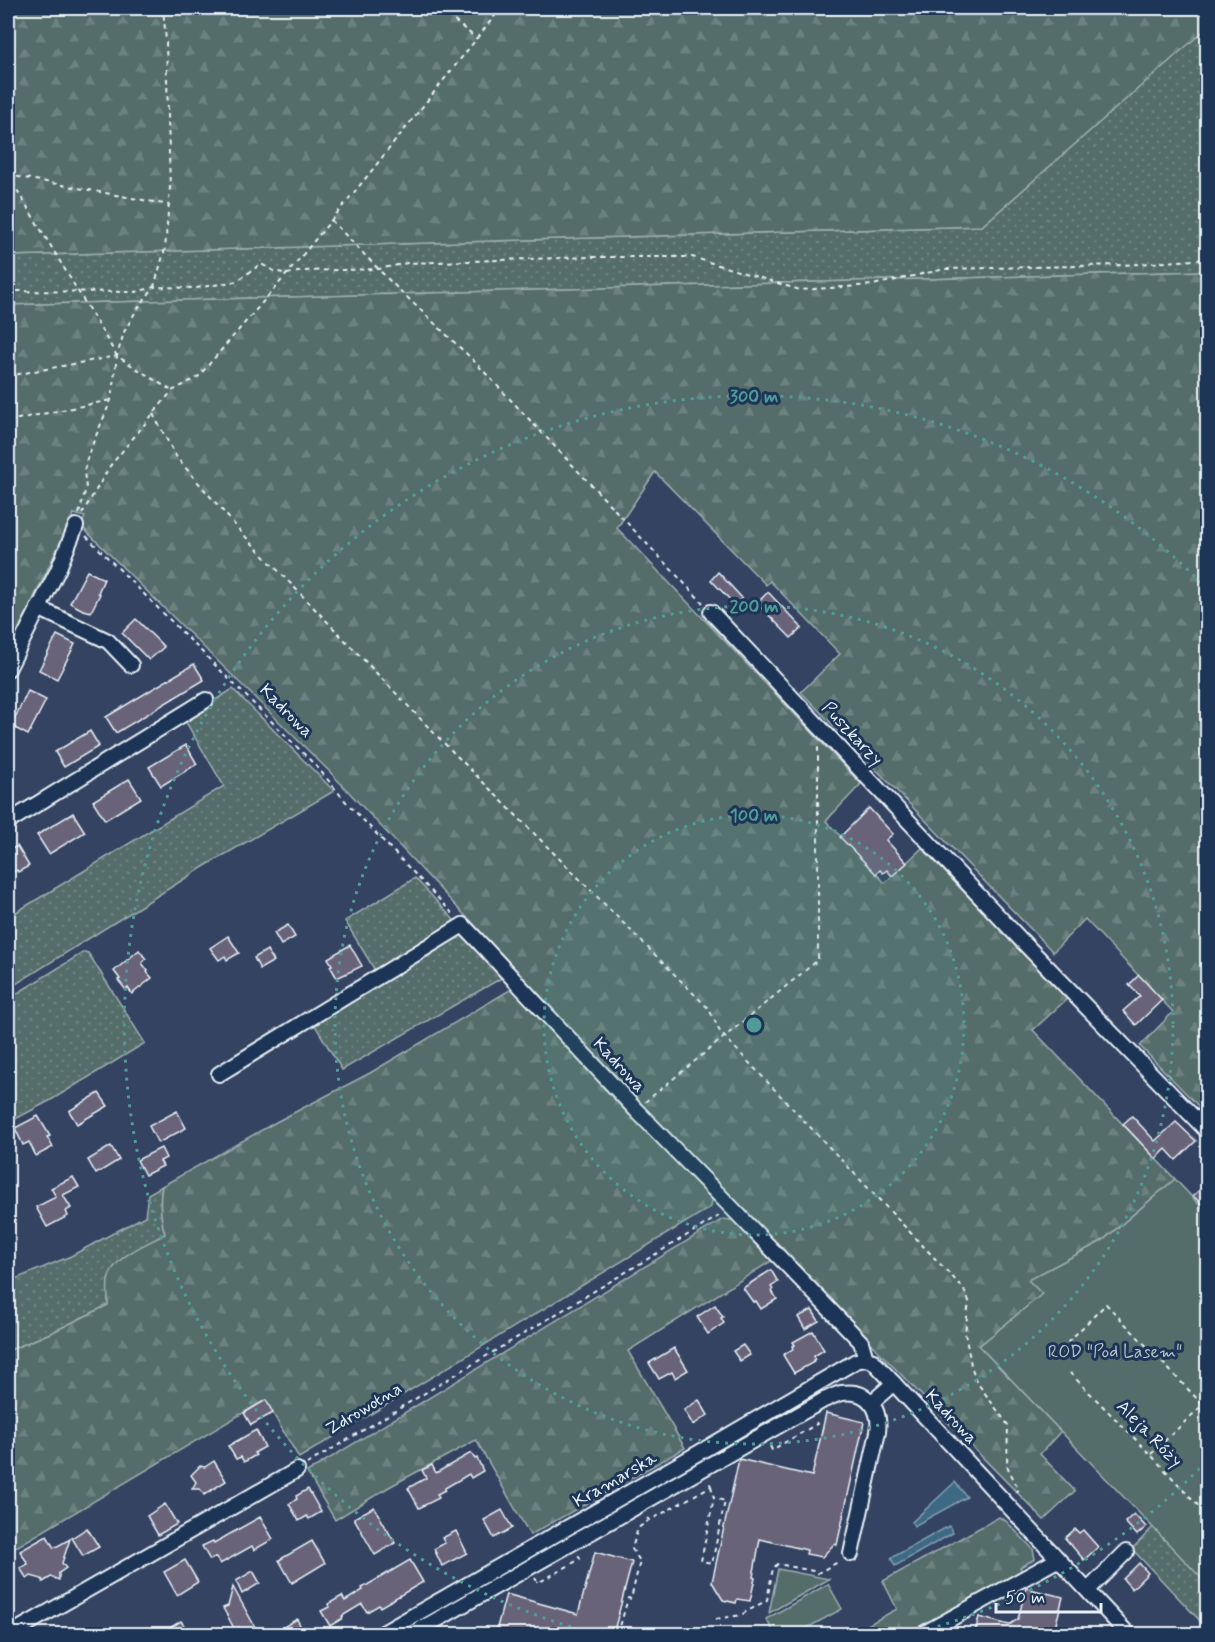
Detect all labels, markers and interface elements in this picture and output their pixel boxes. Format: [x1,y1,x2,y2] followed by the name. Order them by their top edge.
[730,385,778,409] text: 300 m
[729,595,779,619] text: 200 m
[254,679,318,743] street label: Kadrowa
[816,697,888,771] street label: Puszkarzy
[730,804,778,828] text: 100 m
[744,1015,764,1035] centre of rings
[587,1032,651,1098] street label: Kadrowa
[1048,1340,1182,1364] park label: ROD "Pod Lasem"
[321,1377,407,1441] street label: Zdrowotna
[919,1384,983,1450] street label: Kadrowa
[1111,1395,1187,1473] street label: Aleja Róży
[569,1446,661,1514] street label: Kramarska
[996,1576,1101,1614] scale bar
[1005,1586,1045,1610] text: 50 m

